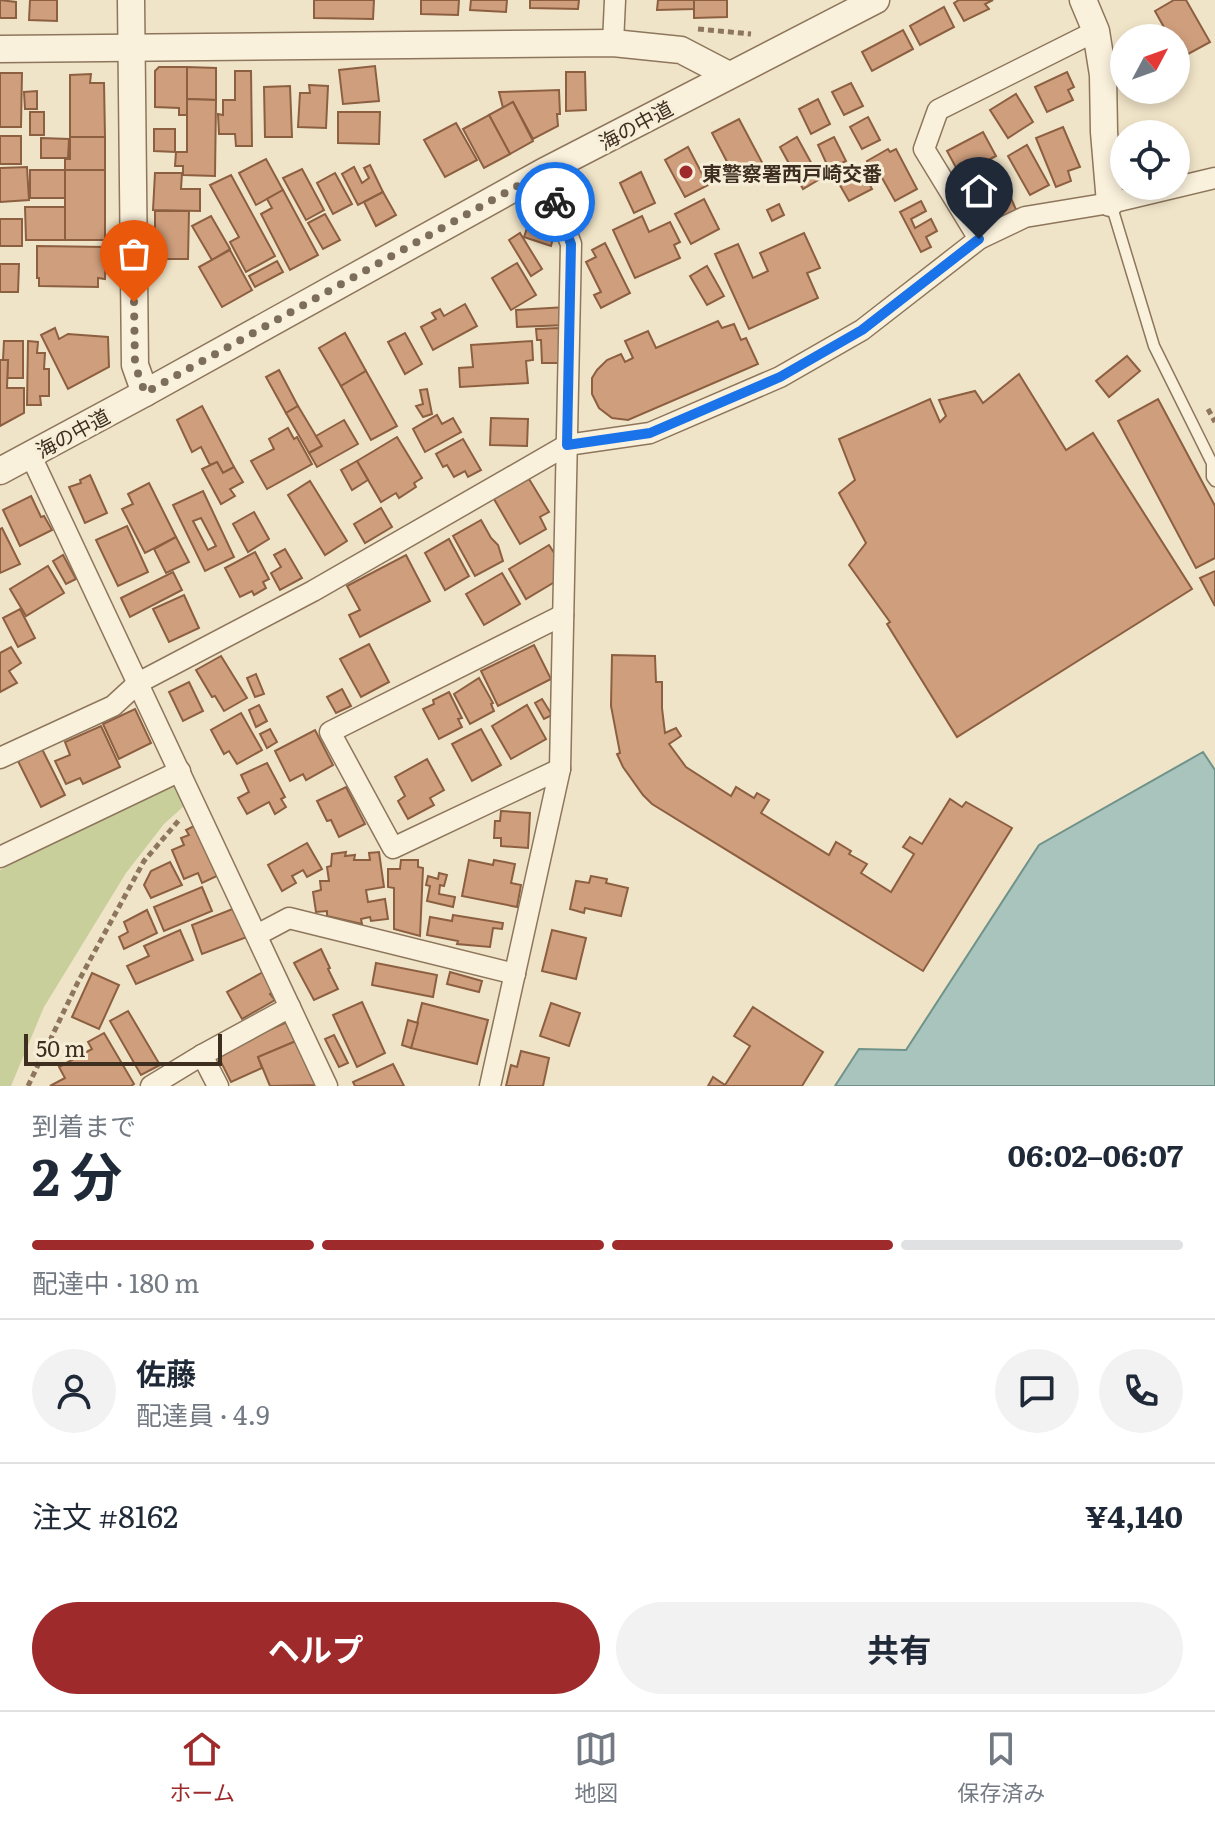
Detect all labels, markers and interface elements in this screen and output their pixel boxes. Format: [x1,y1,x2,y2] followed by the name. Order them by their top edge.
[1110,24,1190,104] north arrow
[1110,24,1190,200] map controls
[593,92,677,156] street label: 海の中道
[1110,120,1190,200] button: locate
[702,157,882,187] place label: 東警察署西戸崎交番
[945,157,1013,239] pin
[515,162,595,242] courier
[677,163,695,181] marker: 東警察署西戸崎交番
[957,169,1001,213] icon: home
[533,180,577,224] icon: bike
[100,220,168,302] pin
[112,232,156,276] icon: bag
[30,400,114,464] street label: 海の中道
[24,1030,222,1066] scale bar
[36,1031,86,1064] text: 50 m
[32,1105,136,1144] text: 到着まで
[1008,1132,1183,1176] text: 06:02–06:07
[32,1135,122,1212] text: 2 分
[32,1262,199,1301] text: 配達中 · 180 m
[32,1349,116,1433] button: person
[995,1349,1079,1433] button: chat
[1099,1349,1183,1433] button: phone
[136,1350,196,1394] text: 佐藤
[136,1394,270,1433] text: 配達員 · 4.9
[32,1493,178,1537] text: 注文 #8162
[1085,1493,1183,1537] text: ¥4,140
[32,1602,600,1694] button: ヘルプ
[616,1602,1183,1694] button: 共有
[170,1727,235,1808] tab: ホーム
[574,1727,618,1808] tab: 地図
[957,1727,1045,1808] tab: 保存済み

